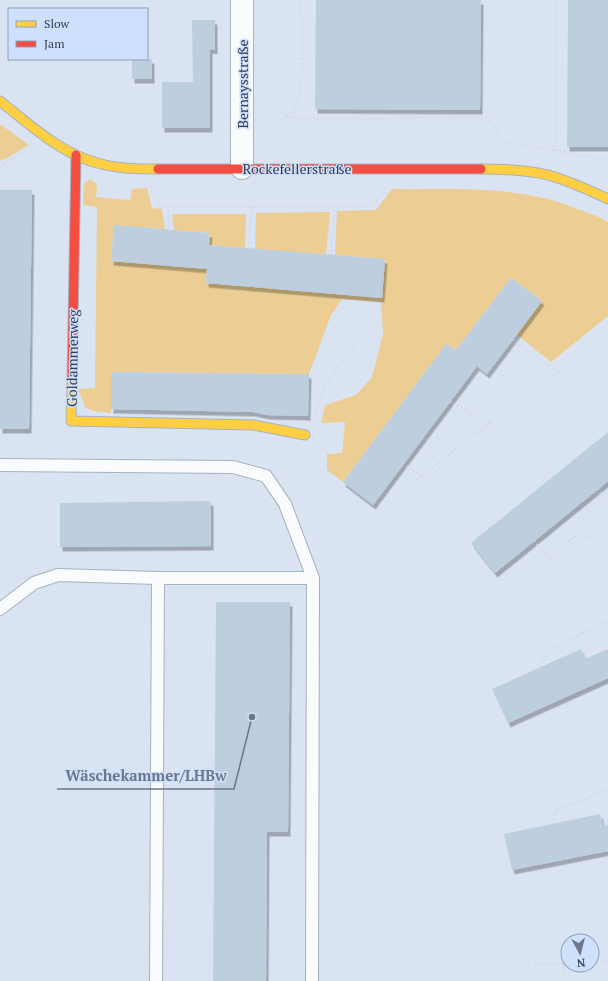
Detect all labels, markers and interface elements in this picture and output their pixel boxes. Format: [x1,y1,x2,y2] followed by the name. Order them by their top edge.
[8,8,148,60] legend
[44,16,70,31] text: Slow
[44,36,65,51] text: Jam
[233,39,252,129] street label: Bernaysstraße
[242,159,352,178] street label: Rockefellerstraße
[62,308,82,407] street label: Goldammerweg
[57,762,234,789] callout: Wäschekammer/LHBw
[65,765,227,785] text: Wäschekammer/LHBw
[560,933,600,973] north arrow
[576,955,586,970] text: N

